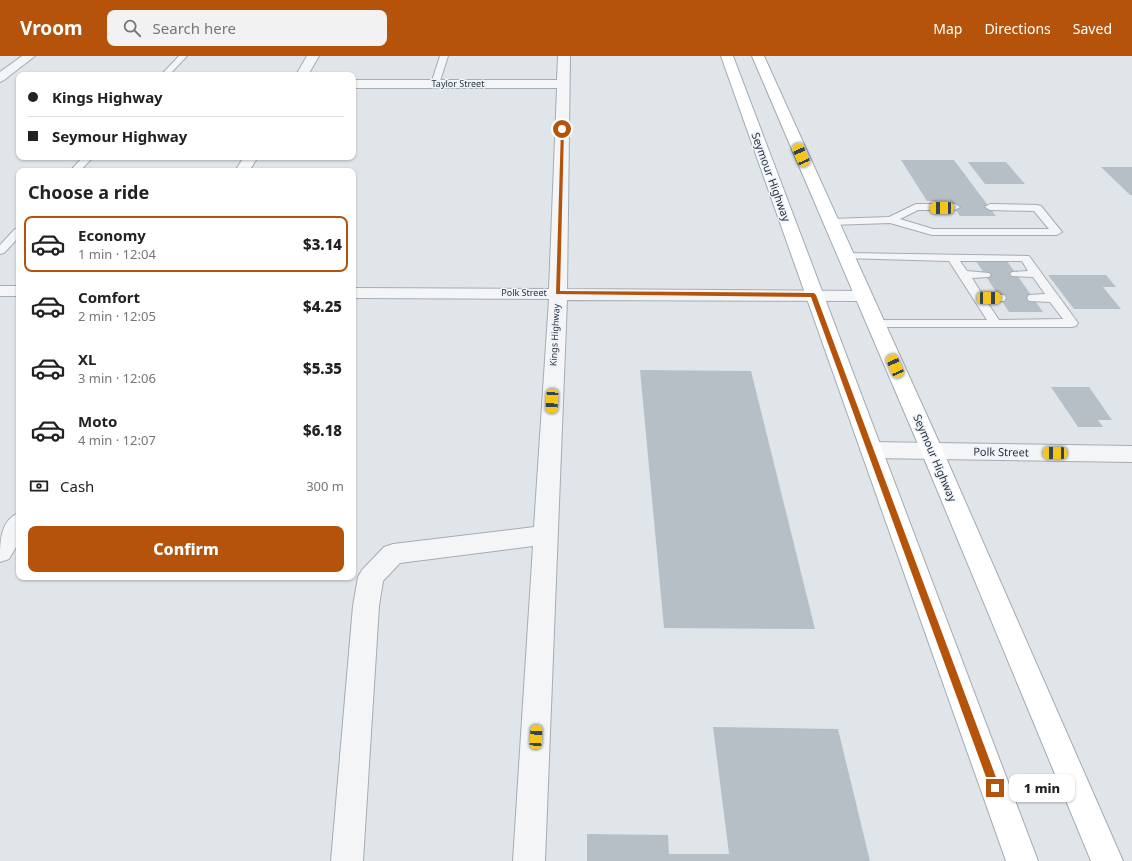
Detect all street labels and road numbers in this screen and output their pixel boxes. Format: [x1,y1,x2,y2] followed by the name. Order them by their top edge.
[432,77,485,90] street label: Taylor Street
[748,130,795,224] street label: Seymour Highway
[501,286,547,299] street label: Polk Street
[546,303,563,366] street label: Kings Highway
[910,412,961,504] street label: Seymour Highway
[973,444,1029,459] street label: Polk Street

